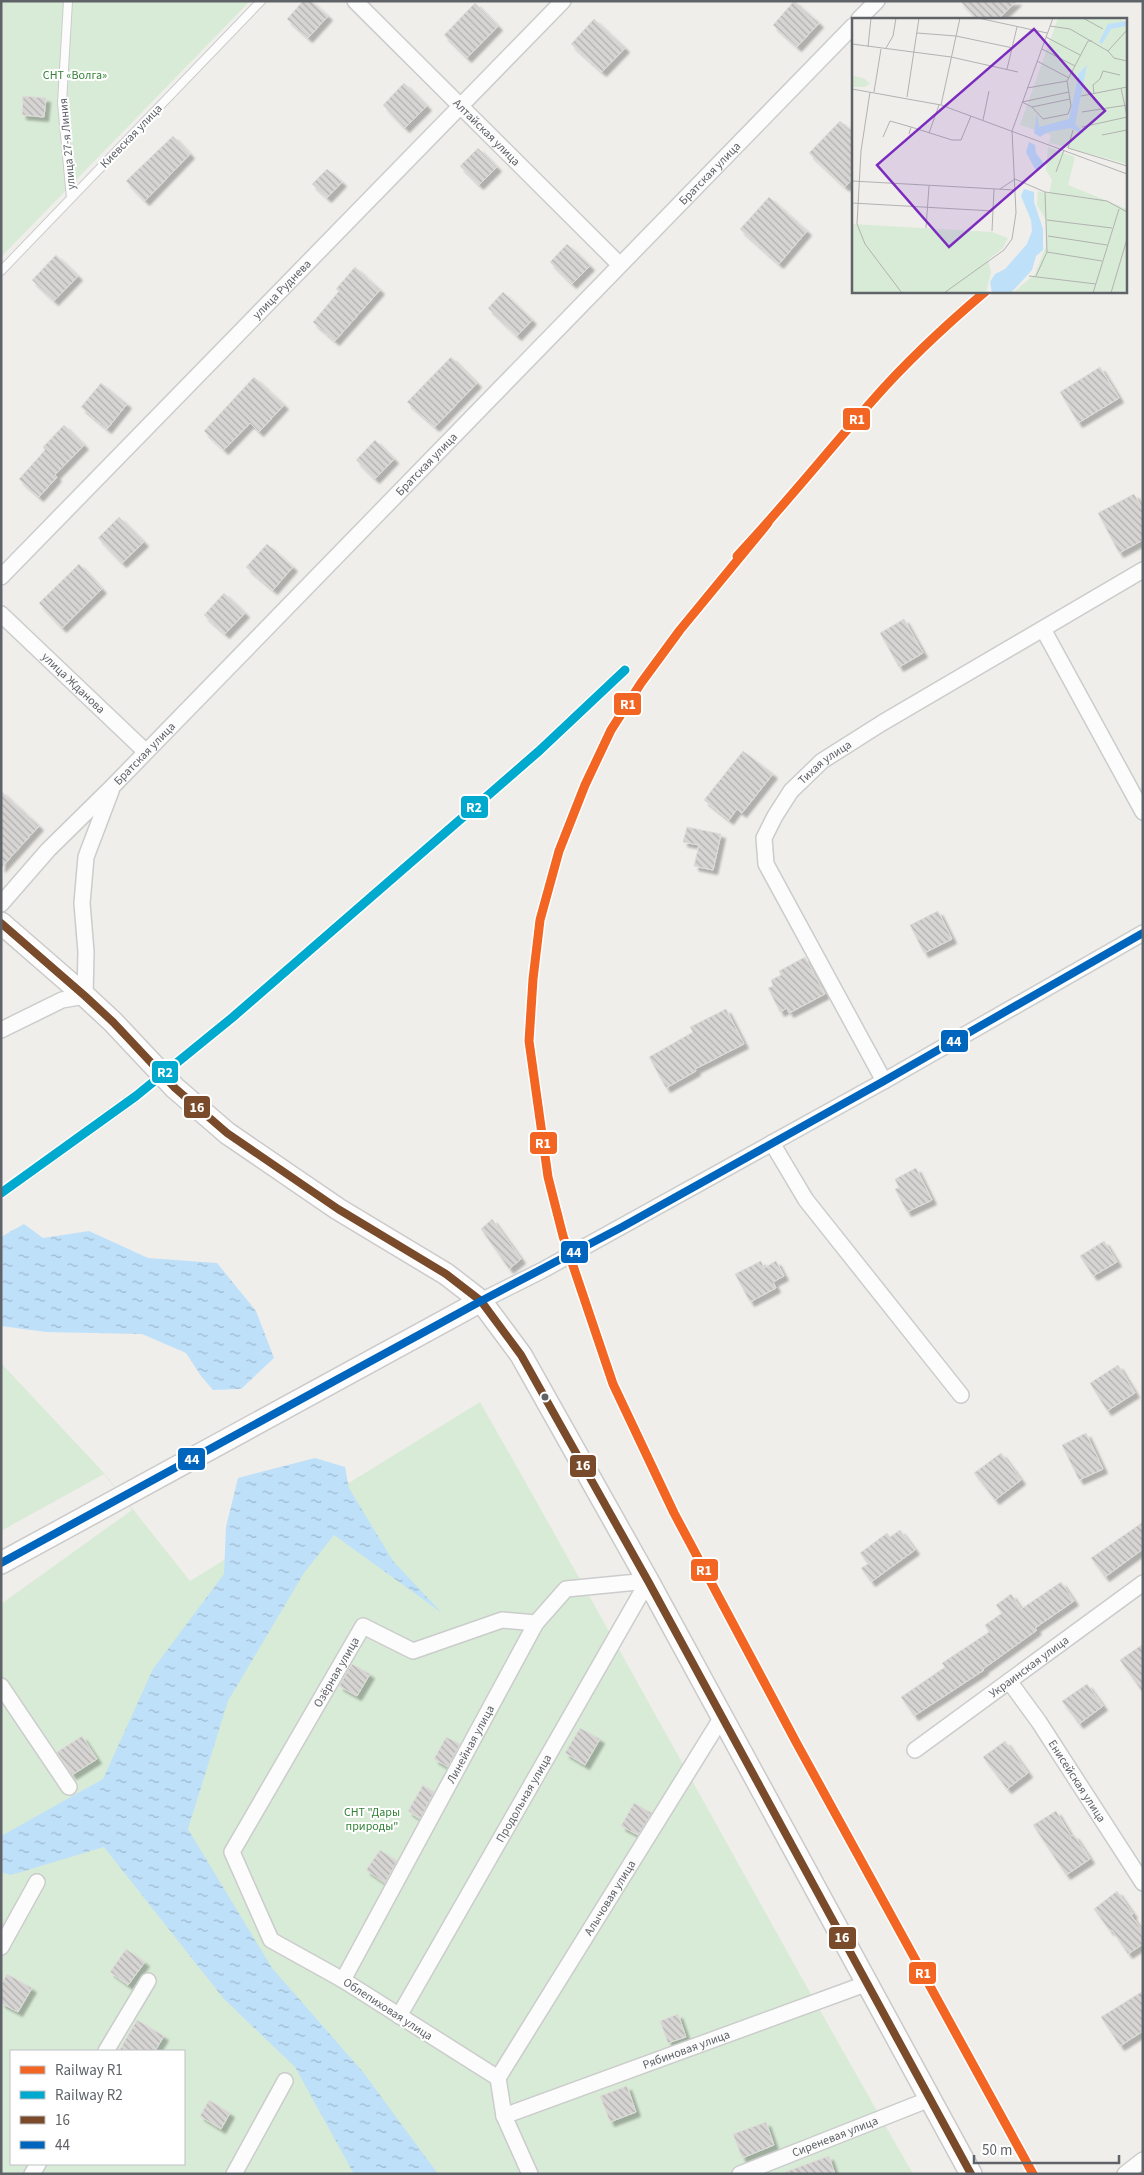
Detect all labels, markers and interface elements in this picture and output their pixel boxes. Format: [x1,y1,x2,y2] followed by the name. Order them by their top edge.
[852,18,1126,292] inset map
[43,67,107,84] park label: СНТ «Волга»
[449,95,524,170] street label: Алтайская улица
[55,97,80,191] street label: улица 27-я Линия
[96,101,166,172] street label: Киевская улица
[675,138,745,209] street label: Братская улица
[249,256,315,323] street label: улица Руднева
[842,407,871,431] line badge: R1
[849,410,865,430] text: R1
[392,429,461,500] street label: Братская улица
[38,649,109,718] street label: улица Жданова
[613,692,642,716] line badge: R1
[620,695,636,715] text: R1
[110,719,180,789] street label: Братская улица
[794,736,855,789] street label: Тихая улица
[460,795,489,819] line badge: R2
[466,798,482,818] text: R2
[940,1029,969,1053] line badge: 44
[947,1032,962,1052] text: 44
[151,1060,179,1084] line badge: R2
[157,1063,173,1083] text: R2
[183,1095,211,1119] line badge: 16
[190,1098,204,1118] text: 16
[529,1131,558,1155] line badge: R1
[535,1134,551,1154] text: R1
[560,1240,589,1264] line badge: 44
[567,1243,582,1263] text: 44
[540,1392,550,1402] unlabelled marker
[177,1447,206,1471] line badge: 44
[185,1450,200,1470] text: 44
[569,1454,597,1478] line badge: 16
[576,1456,590,1476] text: 16
[690,1558,719,1582] line badge: R1
[696,1561,712,1581] text: R1
[986,1632,1073,1702] street label: Украинская улица
[310,1634,364,1711] street label: Озёрная улица
[443,1702,499,1787] street label: Линейная улица
[1044,1737,1110,1826] street label: Енисейская улица
[492,1751,556,1846] street label: Продольная улица
[344,1804,400,1835] park label: СНТ "Дары природы"
[580,1857,640,1939] street label: Алычовая улица
[828,1926,857,1950] line badge: 16
[835,1928,849,1948] text: 16
[908,1961,937,1985] line badge: R1
[915,1964,931,1984] text: R1
[340,1974,436,2045] street label: Облепиховая улица
[640,2026,732,2074] street label: Рябиновая улица
[10,2050,185,2165] legend
[55,2060,123,2081] text: Railway R1
[55,2085,123,2106] text: Railway R2
[55,2110,70,2131] text: 16
[790,2112,881,2162] street label: Сиреневая улица
[974,2132,1119,2164] scale bar
[55,2135,70,2156] text: 44
[982,2140,1012,2161] text: 50 m

